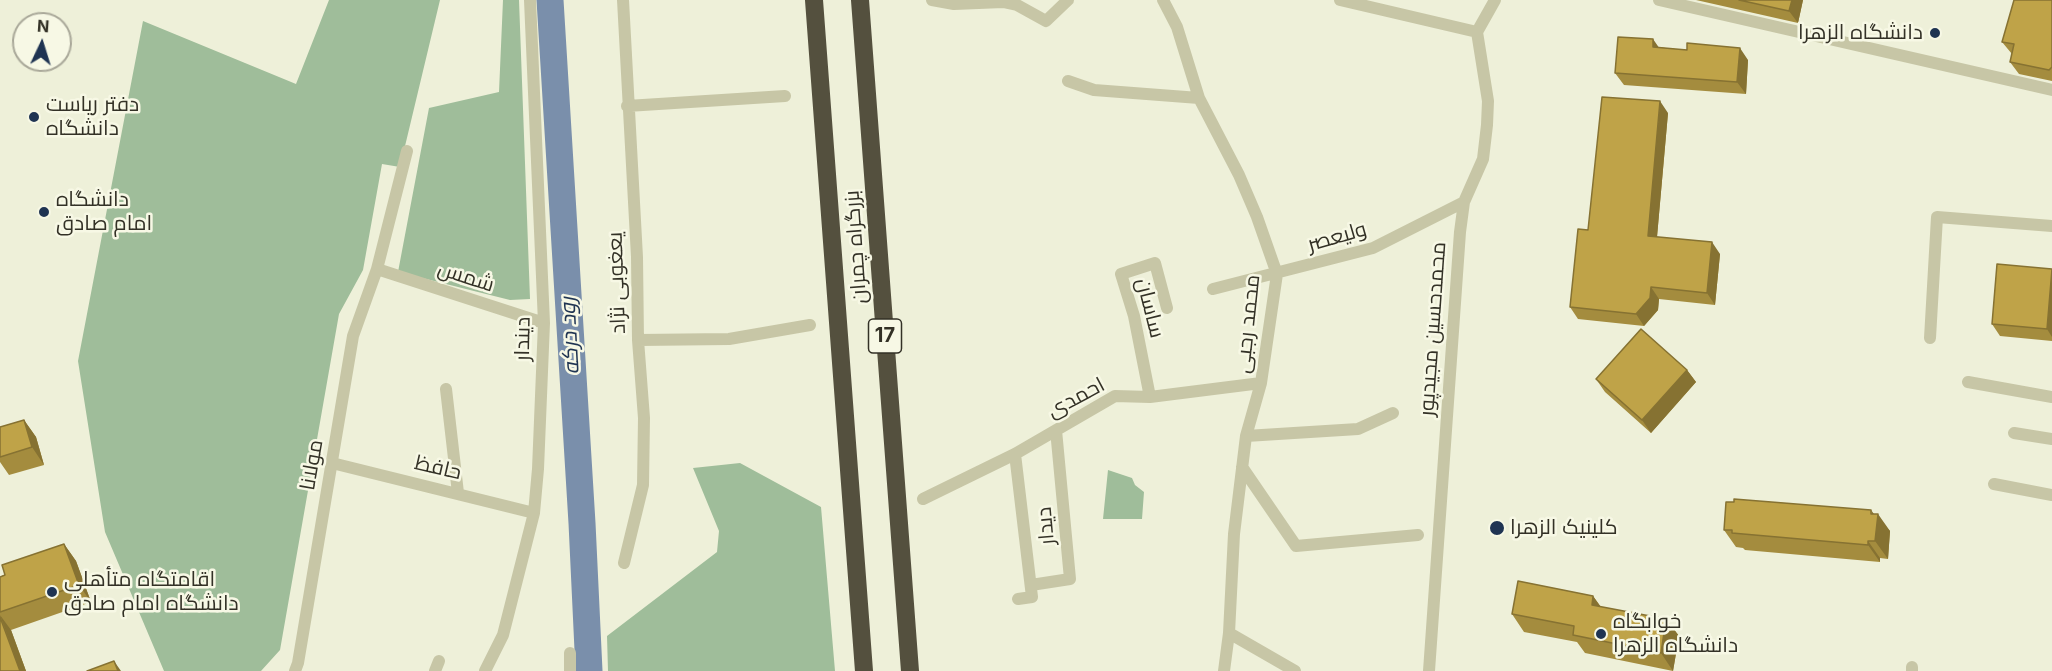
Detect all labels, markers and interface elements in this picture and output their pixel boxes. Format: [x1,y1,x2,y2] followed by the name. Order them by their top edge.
[12,12,72,72] north arrow
[36,16,50,36] text: N
[1798,20,1923,46] place label: دانشگاه الزهرا
[1928,26,1942,40] marker: دانشگاه الزهرا
[46,92,139,142] place label: دفتر ریاست دانشگاه
[27,110,41,124] marker: دفتر ریاست دانشگاه
[56,187,152,237] place label: دانشگاه امام صادق
[839,190,873,304] street label: بزرگراه چمران
[37,205,51,219] marker: دانشگاه امام صادق
[1305,217,1369,257] street label: ولیعصر
[603,231,631,335] street label: یعغوبی نژاد
[1414,241,1452,417] street label: محمدحسین مجیدپور
[435,256,497,298] street label: شمس
[1230,273,1266,375] street label: محمد رجبی
[1130,275,1170,341] street label: ساسان
[555,297,585,375] water label: رود درکه
[510,317,536,361] street label: دیندار
[868,319,902,353] road number: 17
[1043,372,1109,424] street label: احمدی
[295,438,329,492] street label: مولانا
[412,450,464,486] street label: حافظ
[1032,506,1060,546] street label: دیدار
[1510,515,1618,541] place label: کلینیک الزهرا
[1488,519,1506,537] marker: کلینیک الزهرا
[64,567,239,617] place label: اقامتگاه متأهلی دانشگاه امام صادق
[45,585,59,599] marker: اقامتگاه متأهلی دانشگاه امام صادق
[1613,609,1738,659] place label: خوابگاه دانشگاه الزهرا
[1594,627,1608,641] marker: خوابگاه دانشگاه الزهرا

